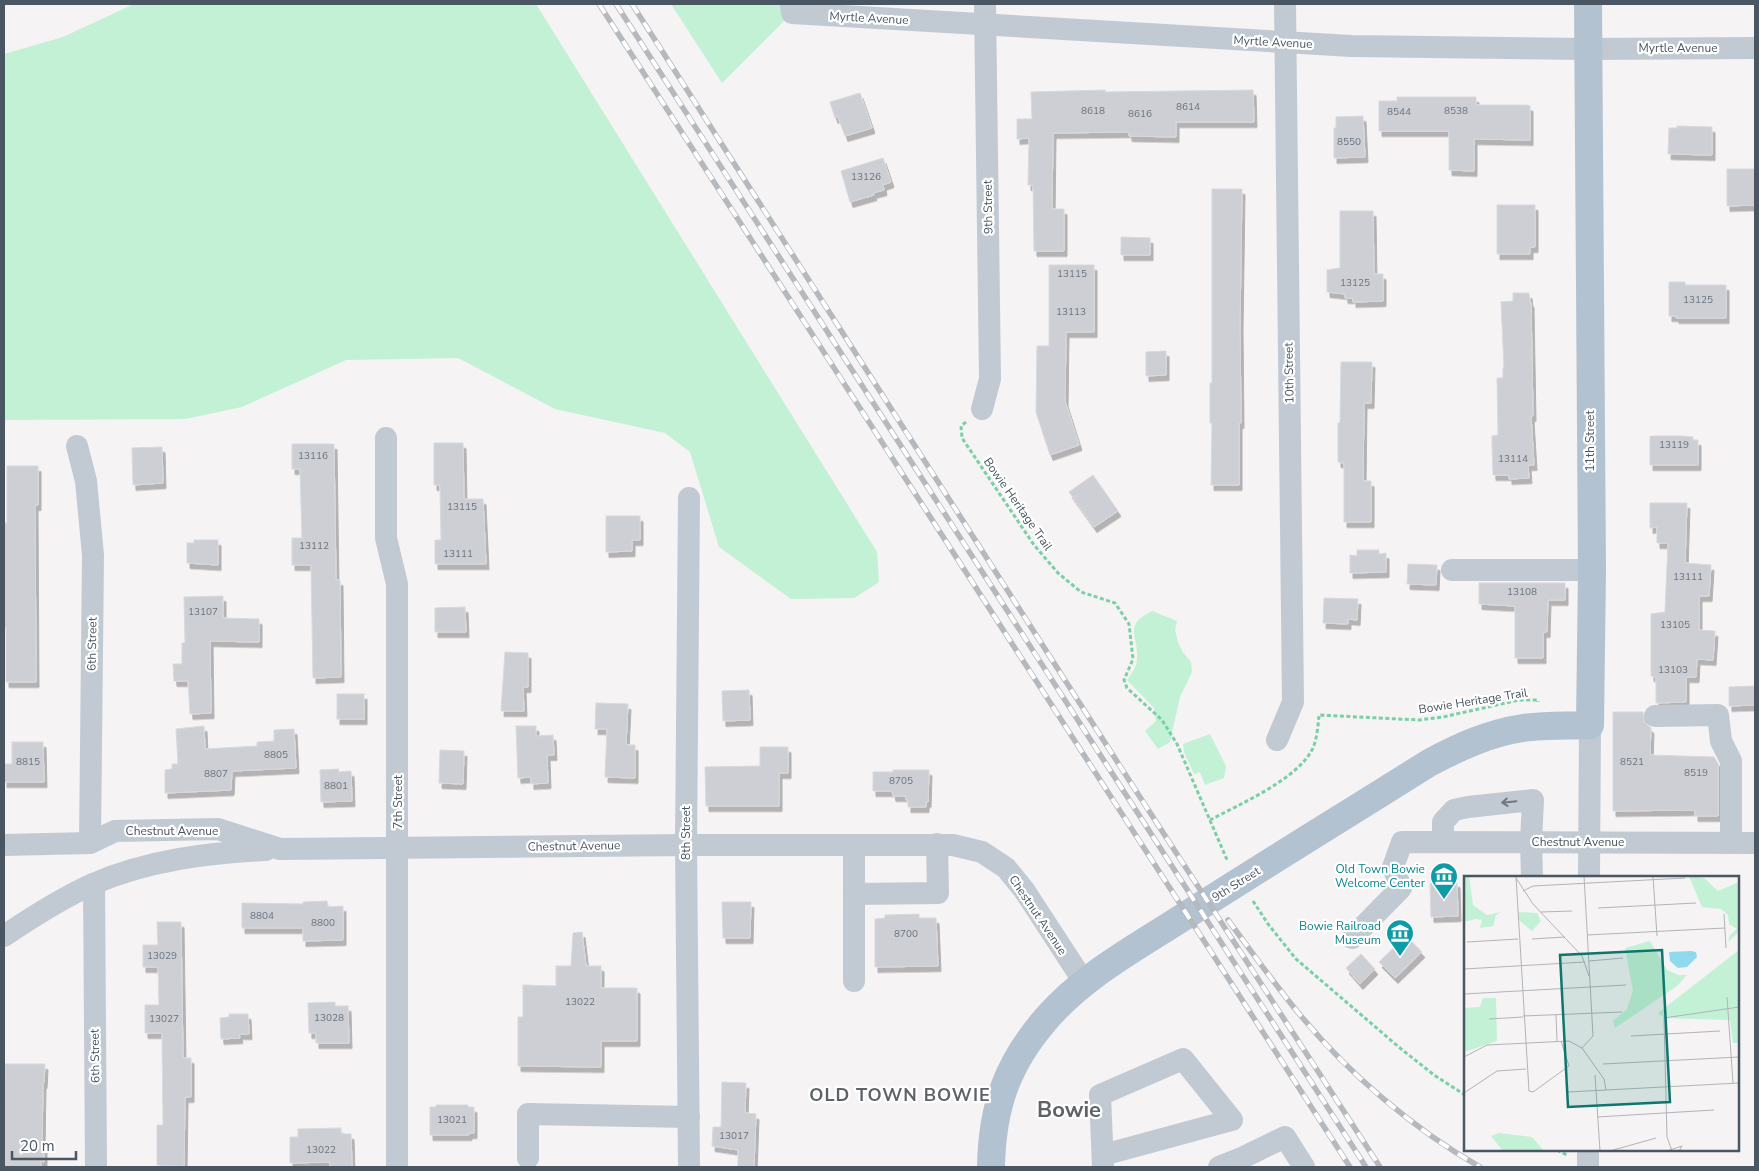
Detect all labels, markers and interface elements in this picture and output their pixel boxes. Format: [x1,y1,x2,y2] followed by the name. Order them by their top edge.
[829,8,909,28] street label: Myrtle Avenue
[1233,32,1313,52] street label: Myrtle Avenue
[1638,40,1718,56] street label: Myrtle Avenue
[1176,100,1200,114] house number: 8614
[1081,104,1105,118] house number: 8618
[1444,104,1468,118] house number: 8538
[1387,105,1411,119] house number: 8544
[1128,107,1152,121] house number: 8616
[1337,135,1361,149] house number: 8550
[851,170,881,184] house number: 13126
[980,179,996,234] street label: 9th Street
[1057,267,1087,281] house number: 13115
[1340,276,1370,290] house number: 13125
[1683,293,1713,307] house number: 13125
[1056,305,1086,319] house number: 13113
[1280,341,1298,404] street label: 10th Street
[1582,410,1598,472] street label: 11th Street
[1659,438,1689,452] house number: 13119
[298,449,328,463] house number: 13116
[1498,452,1528,466] house number: 13114
[980,454,1056,554] street label: Bowie Heritage Trail
[447,500,477,514] house number: 13115
[299,539,329,553] house number: 13112
[443,547,473,561] house number: 13111
[1673,570,1703,584] house number: 13111
[1507,585,1537,599] house number: 13108
[188,605,218,619] house number: 13107
[84,616,100,671] street label: 6th Street
[1660,618,1690,632] house number: 13105
[1658,663,1688,677] house number: 13103
[1417,684,1529,718] street label: Bowie Heritage Trail
[264,748,288,762] house number: 8805
[16,755,40,769] house number: 8815
[1620,755,1644,769] house number: 8521
[1684,766,1708,780] house number: 8519
[204,767,228,781] house number: 8807
[390,774,406,829] street label: 7th Street
[889,774,913,788] house number: 8705
[324,779,348,793] house number: 8801
[1502,798,1518,807] one-way arrow
[678,805,694,860] street label: 8th Street
[126,823,218,839] street label: Chestnut Avenue
[1532,834,1624,850] street label: Chestnut Avenue
[527,837,621,855] street label: Chestnut Avenue
[1335,861,1426,891] place label: Old Town Bowie Welcome Center
[1429,861,1459,900] museum icon: Old Town Bowie Welcome Center
[1209,862,1264,905] street label: 9th Street
[1005,872,1071,958] street label: Chestnut Avenue
[1464,876,1739,1151] inset map
[250,909,274,923] house number: 8804
[311,916,335,930] house number: 8800
[1299,918,1381,948] place label: Bowie Railroad Museum
[1385,918,1415,957] museum icon: Bowie Railroad Museum
[894,927,918,941] house number: 8700
[147,949,177,963] house number: 13029
[565,995,595,1009] house number: 13022
[314,1011,344,1025] house number: 13028
[149,1012,179,1026] house number: 13027
[87,1028,103,1083] street label: 6th Street
[809,1083,991,1107] district label: OLD TOWN BOWIE
[1037,1095,1101,1125] district label: Bowie
[437,1113,467,1127] house number: 13021
[12,1128,76,1160] scale bar
[719,1129,749,1143] house number: 13017
[20,1136,55,1156] text: 20 m
[306,1143,336,1157] house number: 13022

